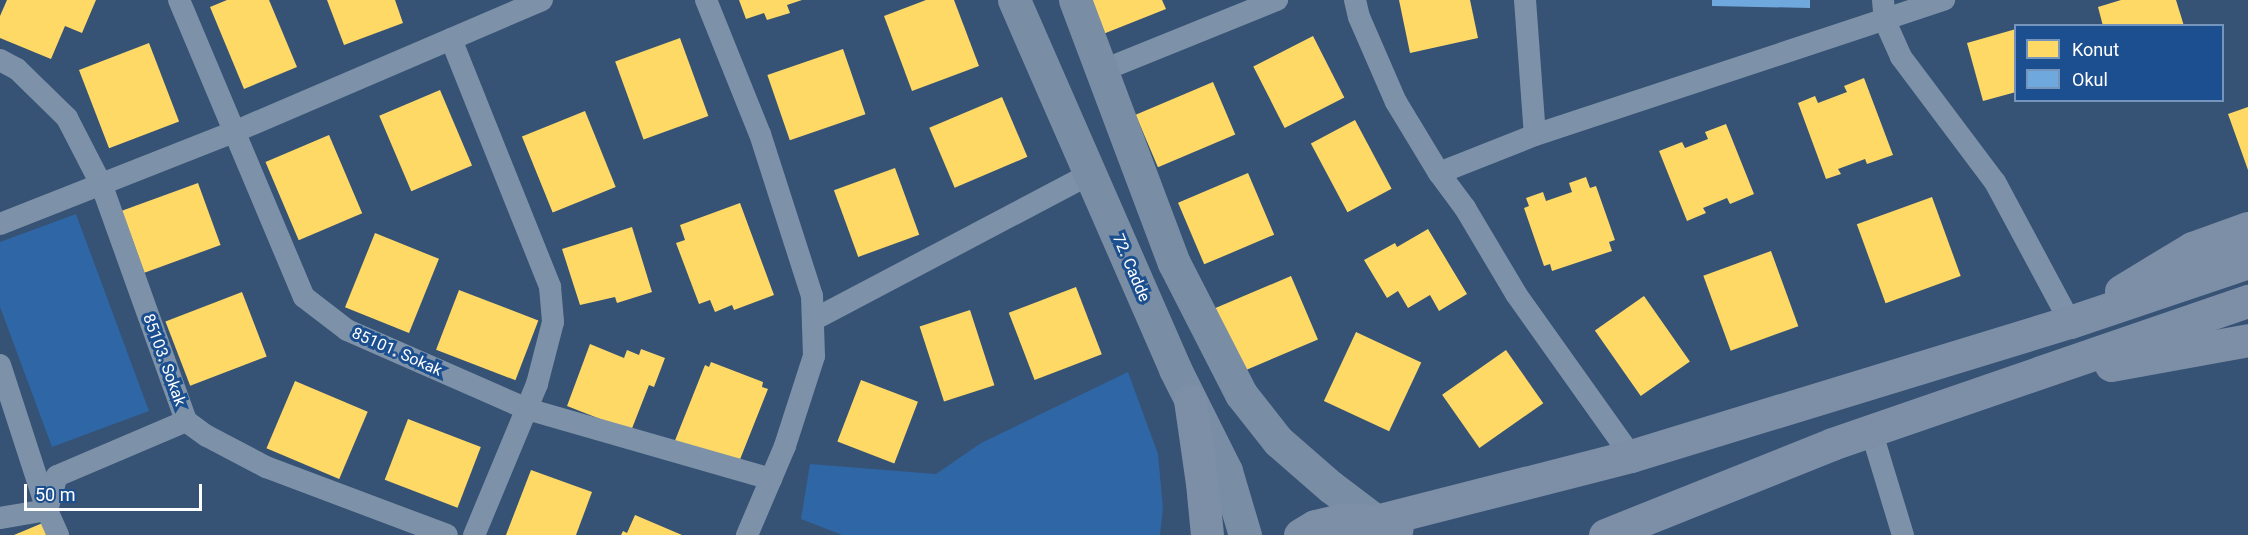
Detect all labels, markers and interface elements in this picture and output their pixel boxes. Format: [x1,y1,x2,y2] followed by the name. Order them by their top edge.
[2014,24,2224,102] legend
[2072,39,2119,60] text: Konut
[2072,69,2108,90] text: Okul
[1108,231,1154,305] street label: 72. Cadde
[138,311,190,409] street label: 85103. Sokak
[349,324,445,380] street label: 85101. Sokak
[27,472,206,510] scale bar
[35,484,75,505] text: 50 m

